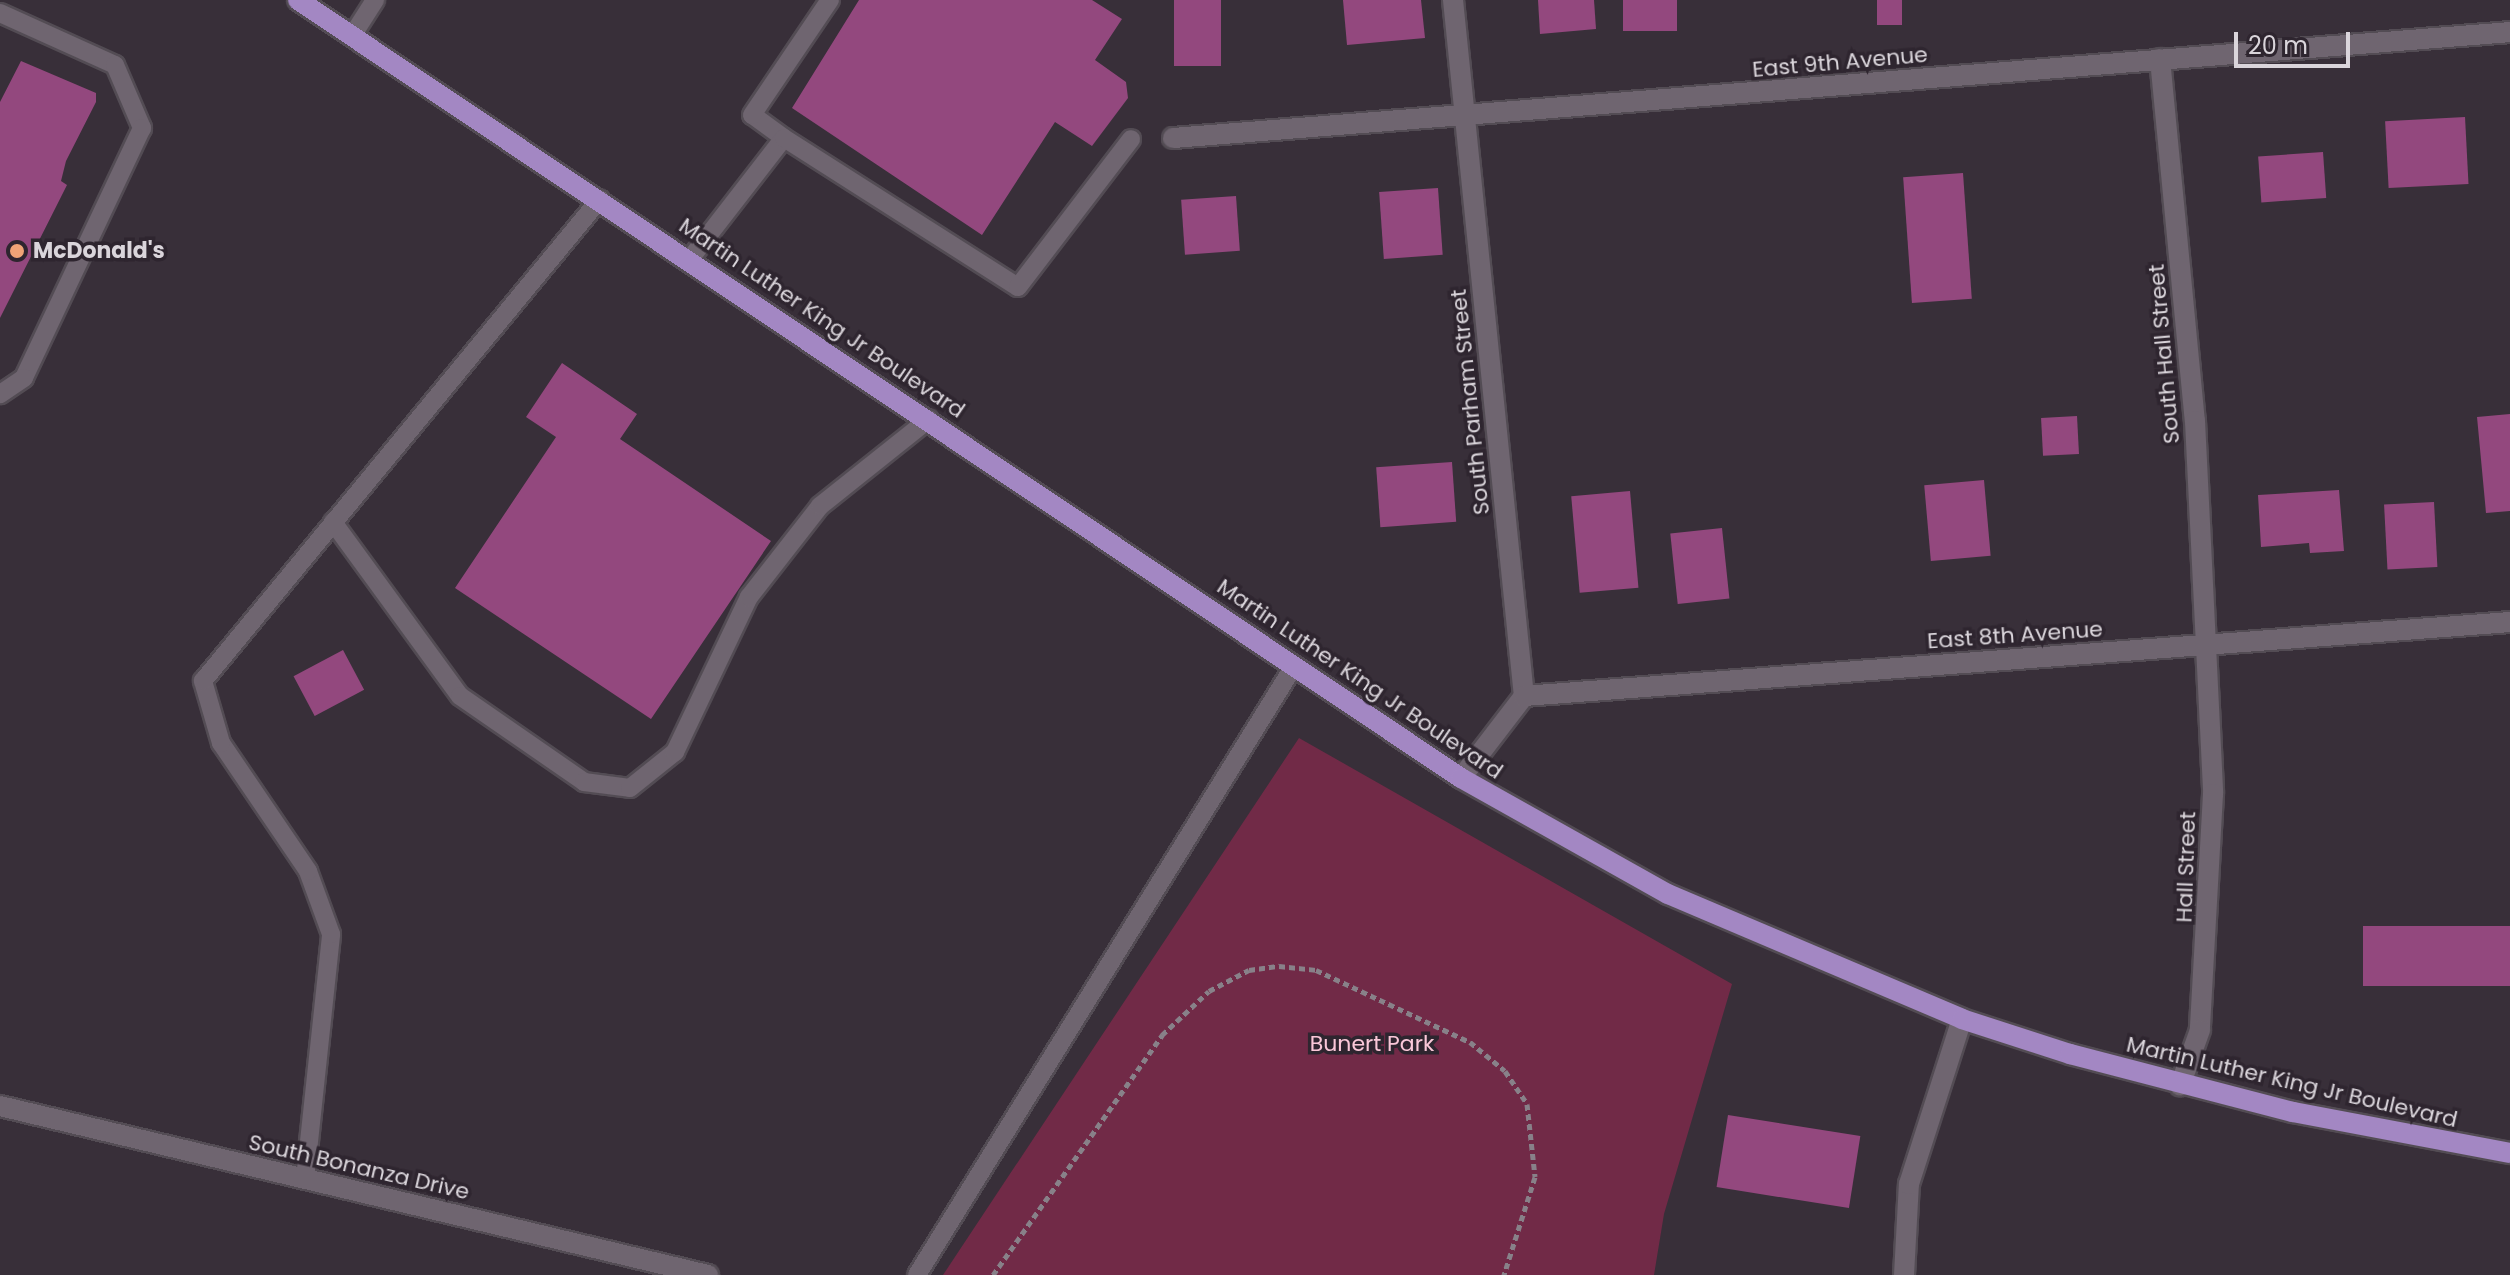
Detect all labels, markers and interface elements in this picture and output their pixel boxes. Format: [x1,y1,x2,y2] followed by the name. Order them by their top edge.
[2238,16,2354,66] scale bar
[2248,29,2308,62] text: 20 m
[1751,41,1929,83] street label: East 9th Avenue
[674,212,970,424] street label: Martin Luther King Jr Boulevard
[33,238,165,264] place label: McDonald's
[8,242,26,260] marker: McDonald's
[2143,263,2185,445] street label: South Hall Street
[1445,288,1495,516] street label: South Parham Street
[1212,573,1508,785] street label: Martin Luther King Jr Boulevard
[1926,616,2104,654] street label: East 8th Avenue
[2171,811,2201,923] street label: Hall Street
[1310,1031,1434,1057] park label: Bunert Park
[2124,1031,2460,1133] street label: Martin Luther King Jr Boulevard
[246,1129,472,1205] street label: South Bonanza Drive

